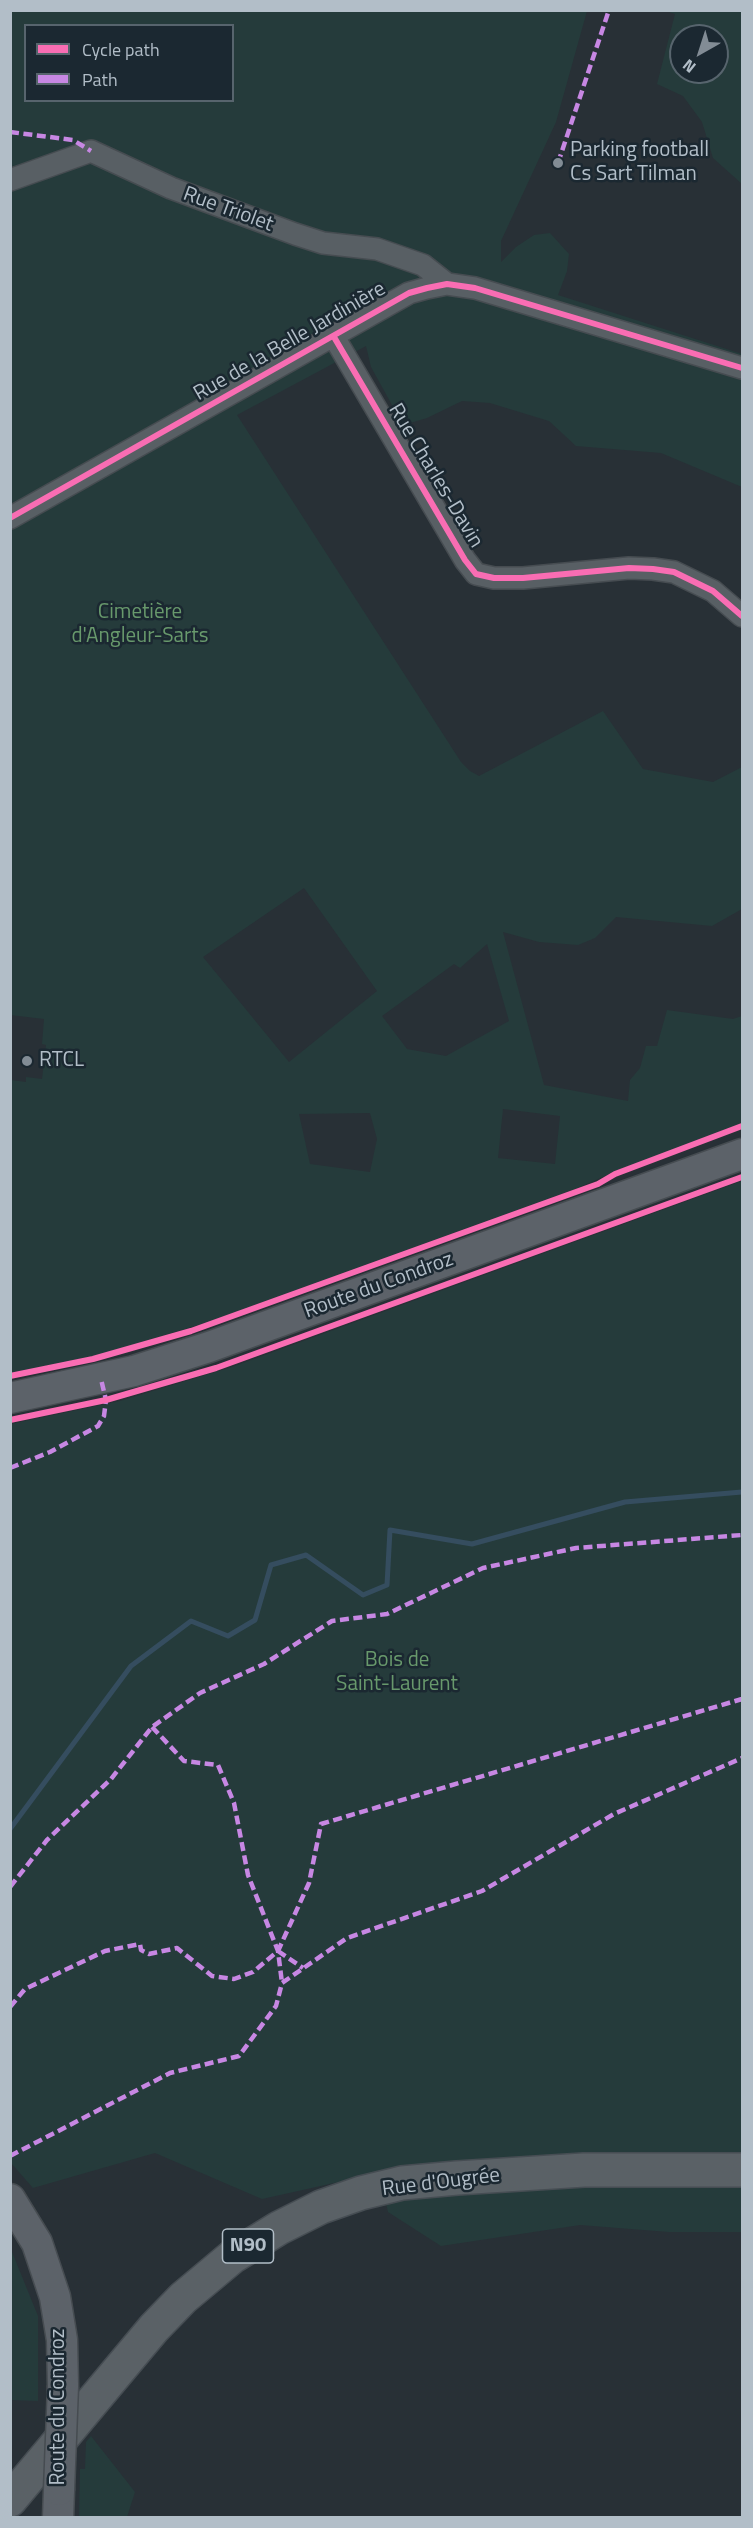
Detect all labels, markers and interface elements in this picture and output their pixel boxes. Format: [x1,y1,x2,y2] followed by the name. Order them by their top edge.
[24,24,234,102] legend
[669,24,729,84] north arrow
[82,36,160,63] text: Cycle path
[677,54,701,79] text: N
[82,66,118,93] text: Path
[570,138,709,188] place label: Parking football Cs Sart Tilman
[551,156,565,170] marker: Parking football Cs Sart Tilman
[179,182,277,238] street label: Rue Triolet
[190,277,390,407] street label: Rue de la Belle Jardinière
[382,399,488,553] street label: Rue Charles-Davin
[71,600,209,650] park label: Cimetière d'Angleur-Sarts
[39,1048,84,1074] place label: RTCL
[20,1054,34,1068] marker: RTCL
[301,1247,457,1325] street label: Route du Condroz
[336,1648,458,1698] park label: Bois de Saint-Laurent
[381,2163,501,2203] street label: Rue d'Ougrée
[222,2229,274,2263] road number: N90
[46,2329,72,2485] street label: Route du Condroz

